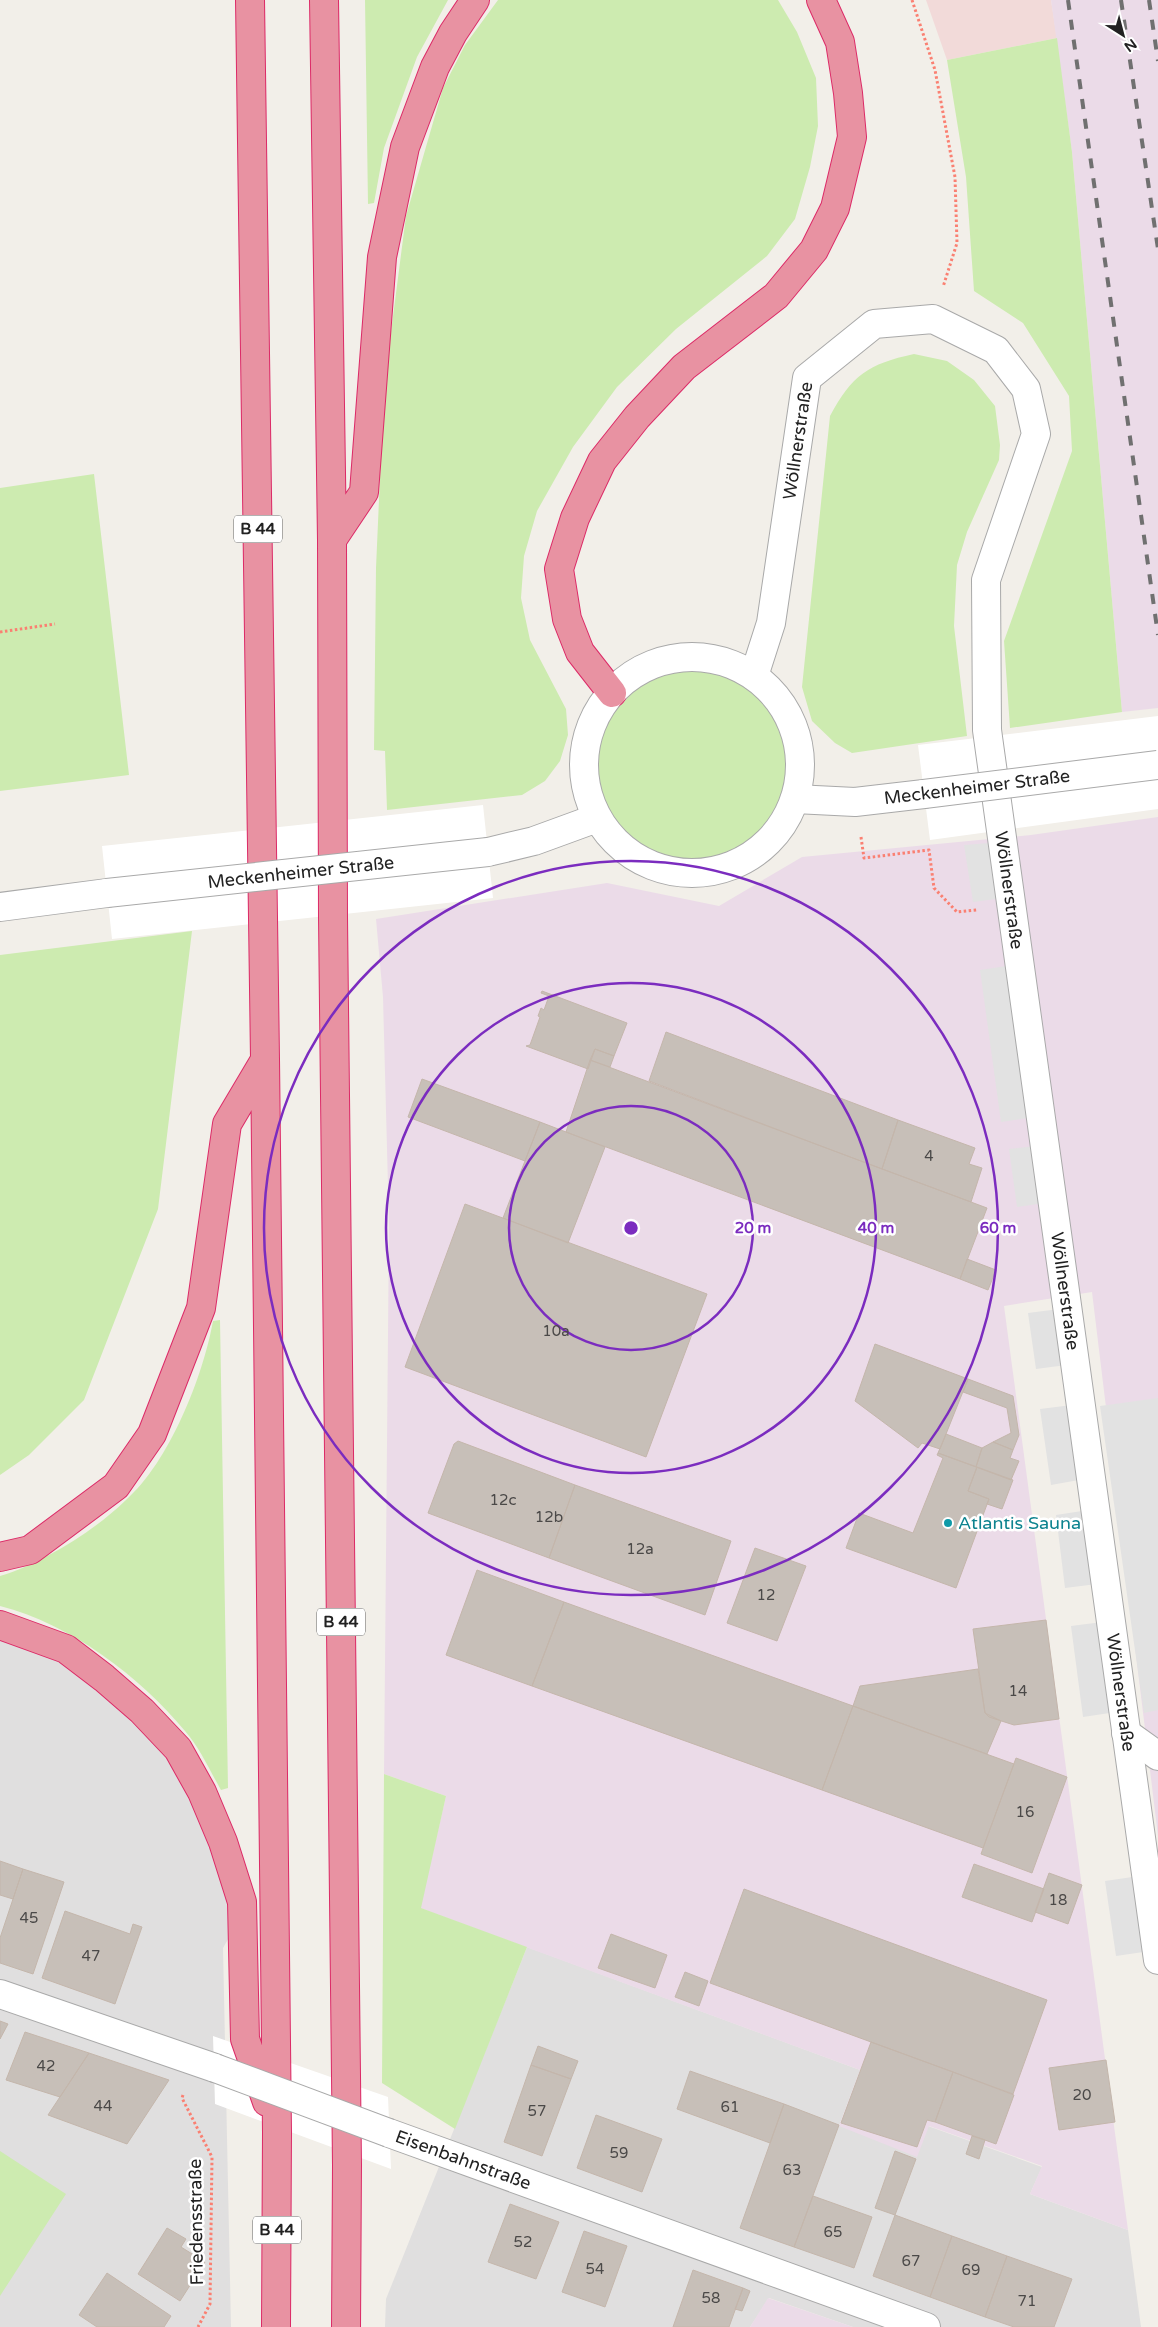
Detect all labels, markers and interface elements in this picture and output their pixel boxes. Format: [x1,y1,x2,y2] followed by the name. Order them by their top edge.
[1098,10,1148,60] north arrow
[1121,35,1140,55] text: N
[778,380,817,501] street label: Wöllnerstraße
[234,516,282,542] road number: B 44
[883,765,1071,809] street label: Meckenheimer Straße
[990,830,1028,951] street label: Wöllnerstraße
[206,851,395,893] street label: Meckenheimer Straße
[924,1147,934,1165] house number: 4
[622,1219,640,1237] centre of rings
[735,1219,771,1237] text: 20 m
[858,1219,894,1237] text: 40 m
[980,1219,1016,1237] text: 60 m
[1046,1231,1084,1352] street label: Wöllnerstraße
[542,1322,570,1340] house number: 10a
[490,1491,516,1509] house number: 12c
[535,1508,563,1526] house number: 12b
[958,1512,1081,1534] place label: Atlantis Sauna
[942,1517,954,1529] marker: Atlantis Sauna
[626,1540,654,1558] house number: 12a
[757,1586,775,1604] house number: 12
[317,1608,365,1635] road number: B 44
[1102,1632,1140,1753] street label: Wöllnerstraße
[1009,1682,1027,1700] house number: 14
[1016,1803,1034,1821] house number: 16
[1049,1891,1067,1909] house number: 18
[20,1909,38,1927] house number: 45
[82,1947,100,1965] house number: 47
[37,2057,55,2075] house number: 42
[1073,2086,1091,2104] house number: 20
[94,2097,112,2115] house number: 44
[721,2098,739,2116] house number: 61
[528,2102,546,2120] house number: 57
[392,2125,534,2194] street label: Eisenbahnstraße
[610,2144,628,2162] house number: 59
[184,2158,208,2286] street label: Friedensstraße
[783,2161,801,2179] house number: 63
[253,2216,301,2244] road number: B 44
[824,2223,842,2241] house number: 65
[514,2233,532,2251] house number: 52
[902,2252,920,2270] house number: 67
[586,2260,604,2278] house number: 54
[962,2261,980,2279] house number: 69
[702,2289,720,2307] house number: 58
[1018,2292,1036,2310] house number: 71

